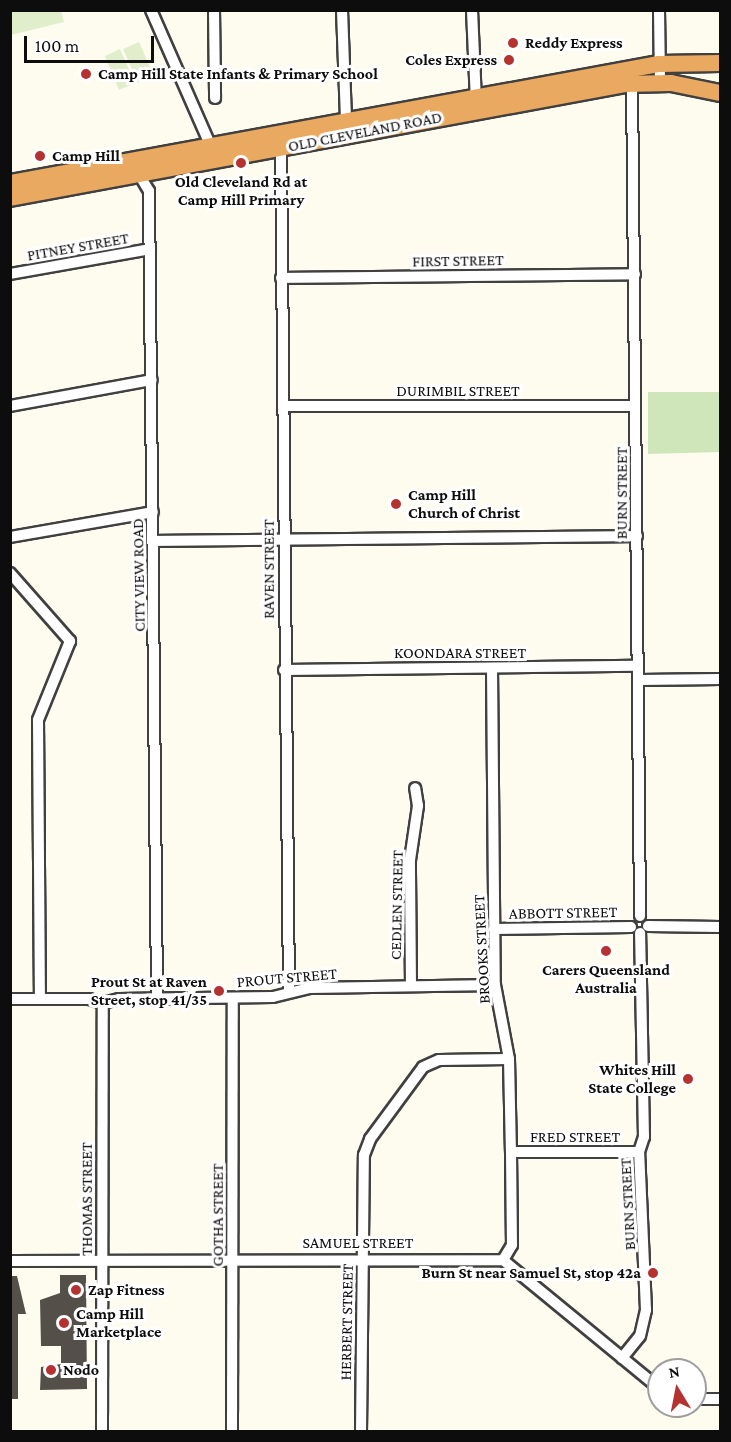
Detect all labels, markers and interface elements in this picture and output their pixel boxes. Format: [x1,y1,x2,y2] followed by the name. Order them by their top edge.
[27,24,158,62] scale bar
[525,33,622,53] place label: Reddy Express
[35,36,79,56] text: 100 m
[506,36,520,50] marker: Reddy Express
[405,50,497,70] place label: Coles Express
[502,53,516,67] marker: Coles Express
[98,64,378,84] place label: Camp Hill State Infants & Primary School
[79,67,93,81] marker: Camp Hill State Infants & Primary School
[286,108,444,156] street label: OLD CLEVELAND ROAD
[52,146,120,166] place label: Camp Hill
[33,149,47,163] marker: Camp Hill
[234,156,248,170] marker: Old Cleveland Rd at Camp Hill Primary
[175,172,307,210] place label: Old Cleveland Rd at Camp Hill Primary
[26,229,130,265] street label: PITNEY STREET
[412,251,504,271] street label: FIRST STREET
[396,381,520,401] street label: DURIMBIL STREET
[612,447,632,539] street label: BURN STREET
[408,485,520,523] place label: Camp Hill Church of Christ
[389,497,403,511] marker: Camp Hill Church of Christ
[128,518,150,632] street label: CITY VIEW ROAD
[259,519,279,619] street label: RAVEN STREET
[394,643,526,663] street label: KOONDARA STREET
[386,850,408,960] street label: CEDLEN STREET
[470,894,494,1004] street label: BROOKS STREET
[509,902,617,924] street label: ABBOTT STREET
[599,944,613,958] marker: Carers Queensland Australia
[542,960,670,998] place label: Carers Queensland Australia
[236,964,338,992] street label: PROUT STREET
[91,972,207,1010] place label: Prout St at Raven Street, stop 41/35
[212,984,226,998] marker: Prout St at Raven Street, stop 41/35
[588,1060,676,1098] place label: Whites Hill State College
[681,1072,695,1086] marker: Whites Hill State College
[530,1127,620,1147] street label: FRED STREET
[77,1142,97,1256] street label: THOMAS STREET
[616,1157,640,1251] street label: BURN STREET
[208,1163,228,1267] street label: GOTHA STREET
[303,1233,413,1253] street label: SAMUEL STREET
[336,1263,358,1381] street label: HERBERT STREET
[421,1263,641,1283] place label: Burn St near Samuel St, stop 42a
[646,1266,660,1280] marker: Burn St near Samuel St, stop 42a
[88,1280,165,1300] place label: Zap Fitness
[69,1283,83,1297] marker: Zap Fitness
[76,1304,161,1342] place label: Camp Hill Marketplace
[57,1316,71,1330] marker: Camp Hill Marketplace
[647,1358,707,1418] north arrow
[63,1360,99,1380] place label: Nodo
[667,1362,681,1381] text: N
[44,1363,58,1377] marker: Nodo

